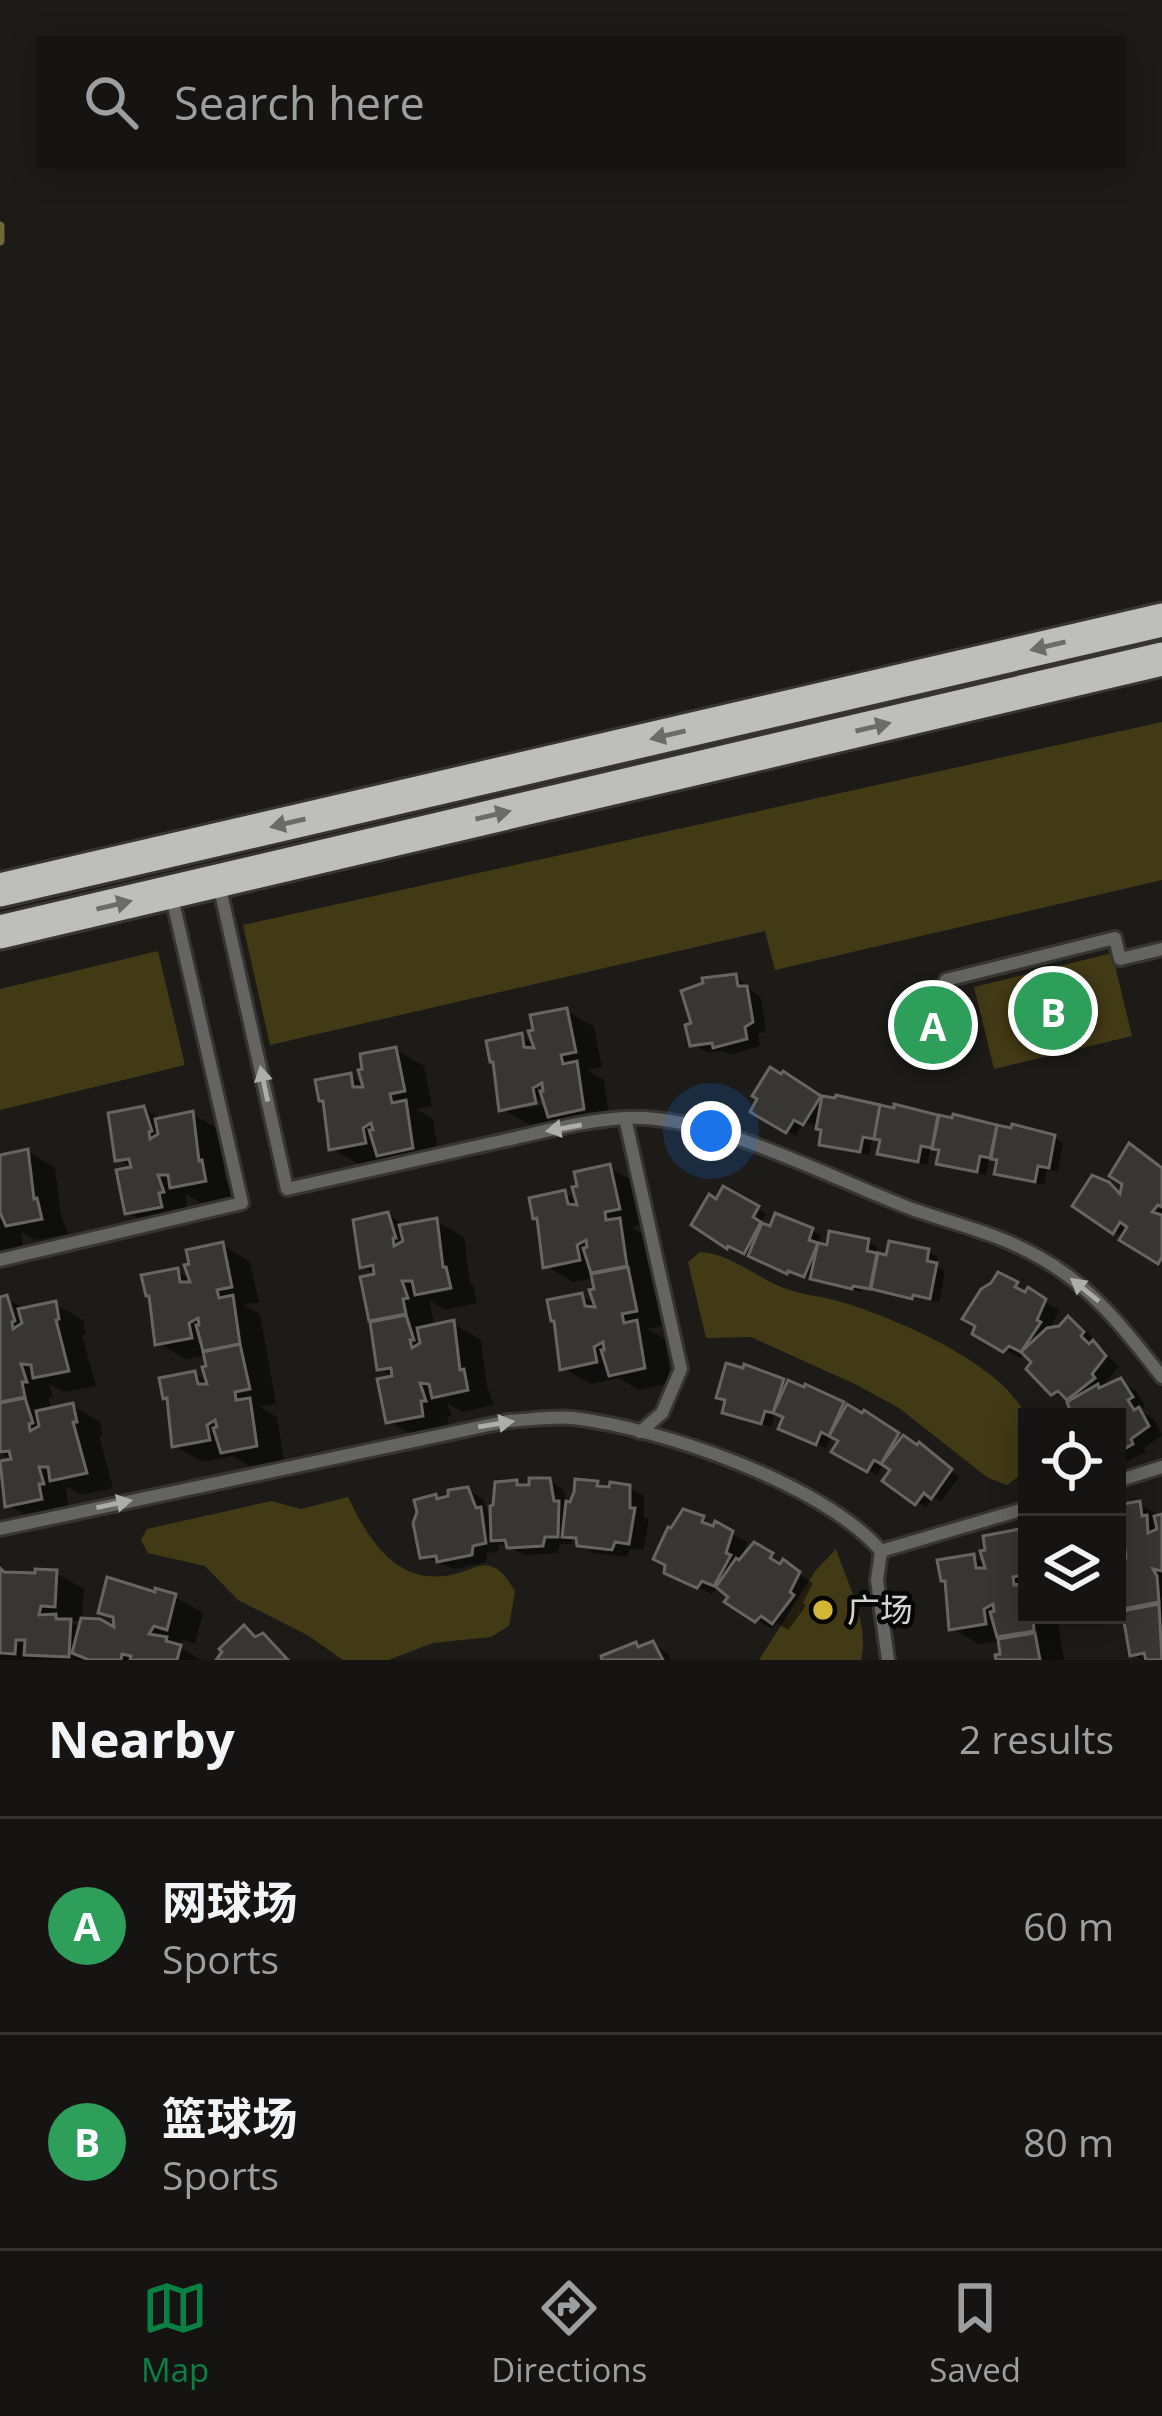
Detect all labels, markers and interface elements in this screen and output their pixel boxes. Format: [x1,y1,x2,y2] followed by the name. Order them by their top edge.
[36,36,1126,168] search box
[78,69,144,135] icon: search
[174,72,425,133] text: Search here
[1029,637,1066,656] one-way arrow
[855,717,892,736] one-way arrow
[649,726,687,745] one-way arrow
[475,805,513,824] one-way arrow
[270,814,307,833] one-way arrow
[96,895,133,914] one-way arrow
[1014,966,1092,1056] pin: B
[894,980,972,1070] pin: A
[254,1065,273,1103] one-way arrow
[681,1101,741,1161] your location
[545,1119,582,1138] one-way arrow
[1070,1278,1101,1303] one-way arrow
[1018,1408,1126,1624] map controls
[1018,1408,1126,1516] button: locate
[478,1414,515,1433] one-way arrow
[96,1494,134,1513] one-way arrow
[1018,1516,1126,1624] button: layers
[847,1587,913,1632] place label: 广场
[810,1597,836,1623] marker: 广场
[48,1703,235,1773] text: Nearby
[959,1712,1114,1765] text: 2 results
[162,1871,297,1932] text: 网球场
[74,1899,100,1952] text: A
[1023,1899,1114,1952] text: 60 m
[162,1932,279,1985] text: Sports
[162,2087,297,2148] text: 篮球场
[74,2115,100,2168] text: B
[1023,2115,1114,2168] text: 80 m
[162,2148,279,2201] text: Sports
[141,2275,209,2392] tab: Map
[491,2275,647,2392] tab: Directions
[929,2275,1021,2392] tab: Saved

